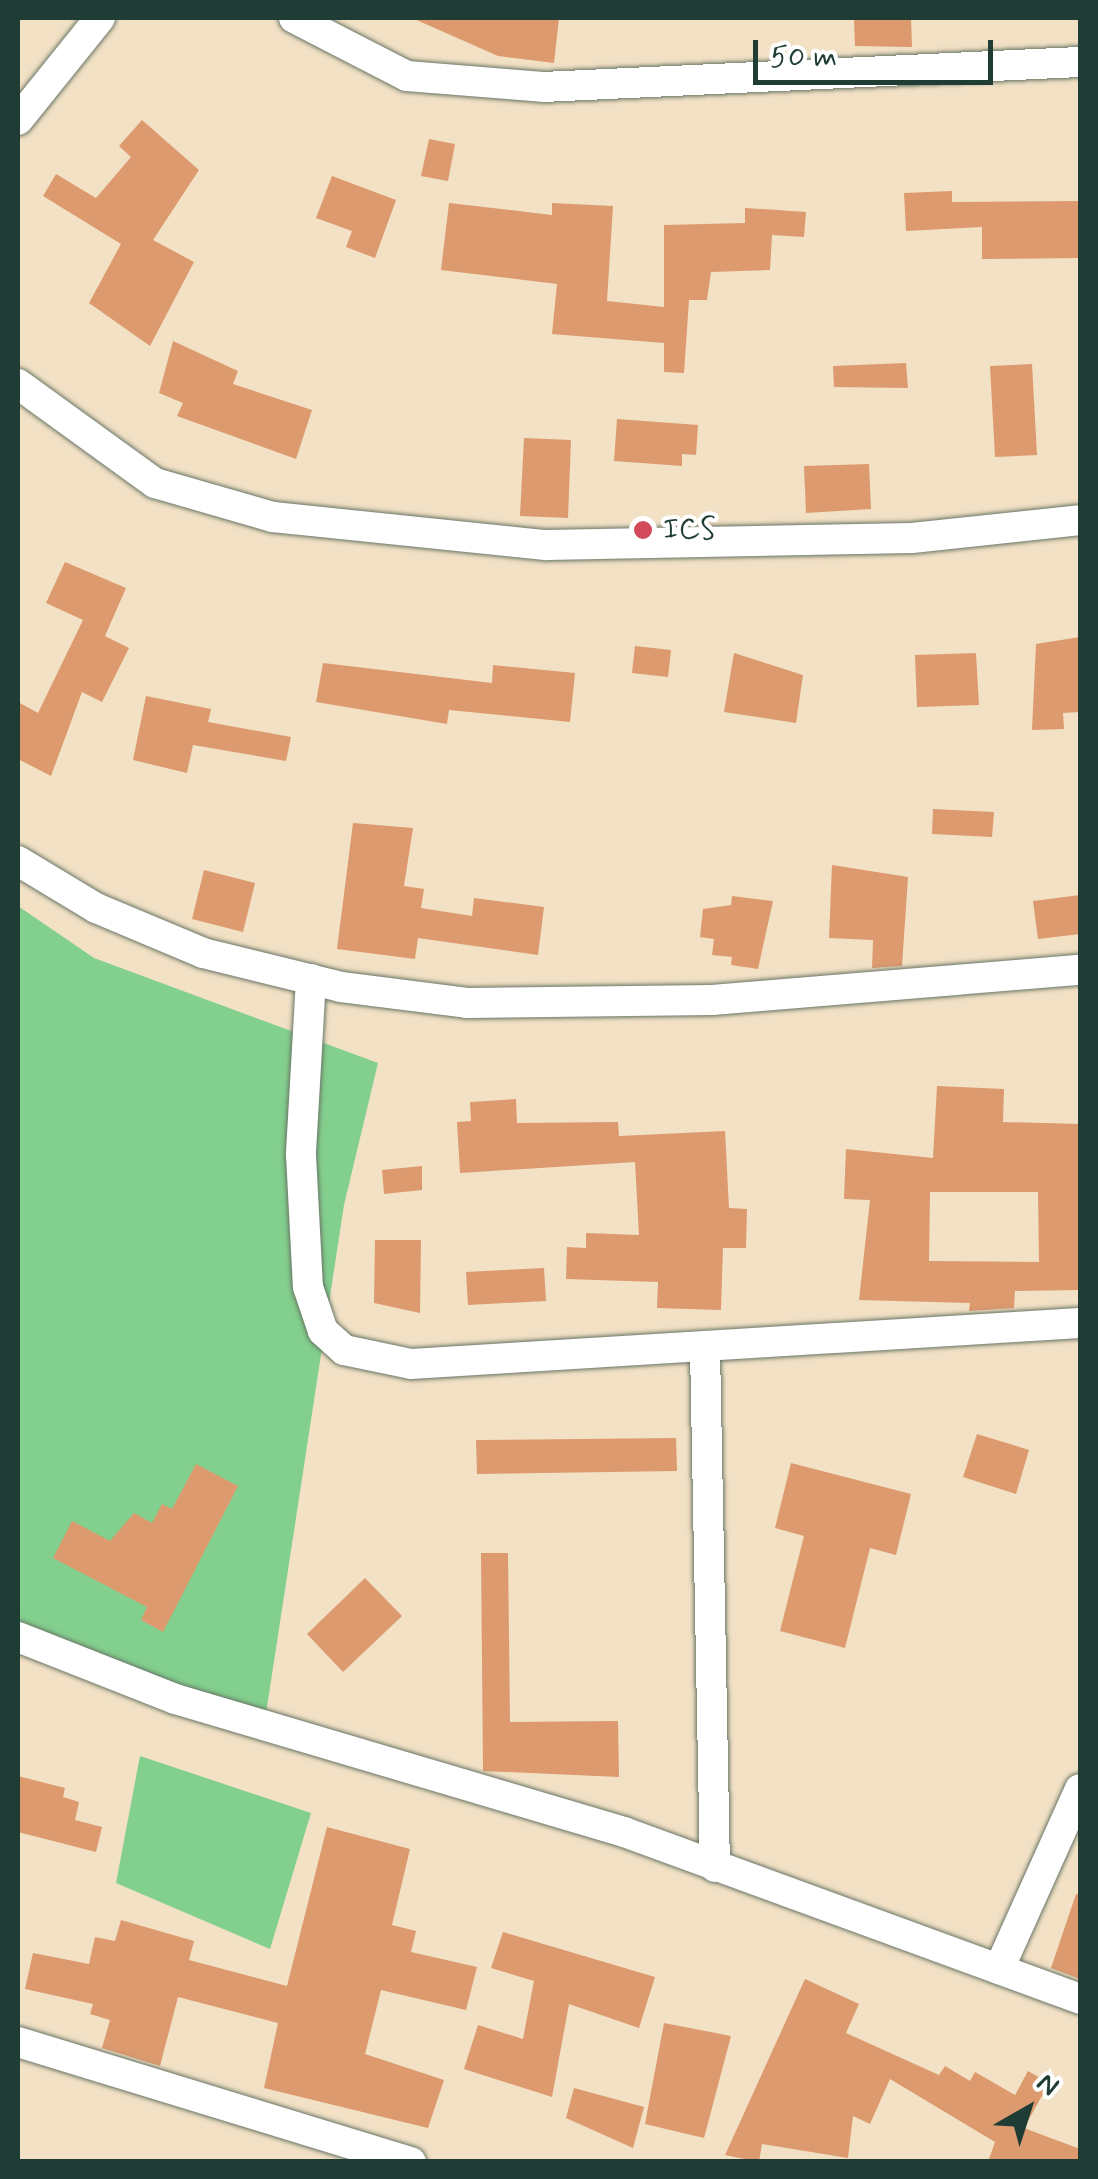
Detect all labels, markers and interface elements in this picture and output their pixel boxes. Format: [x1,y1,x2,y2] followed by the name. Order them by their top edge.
[758,20,998,82] scale bar
[770,38,837,77] text: 50 m
[663,512,715,548] place label: ICS
[632,519,654,541] marker: ICS
[978,2059,1078,2159] north arrow
[1028,2065,1066,2106] text: N

